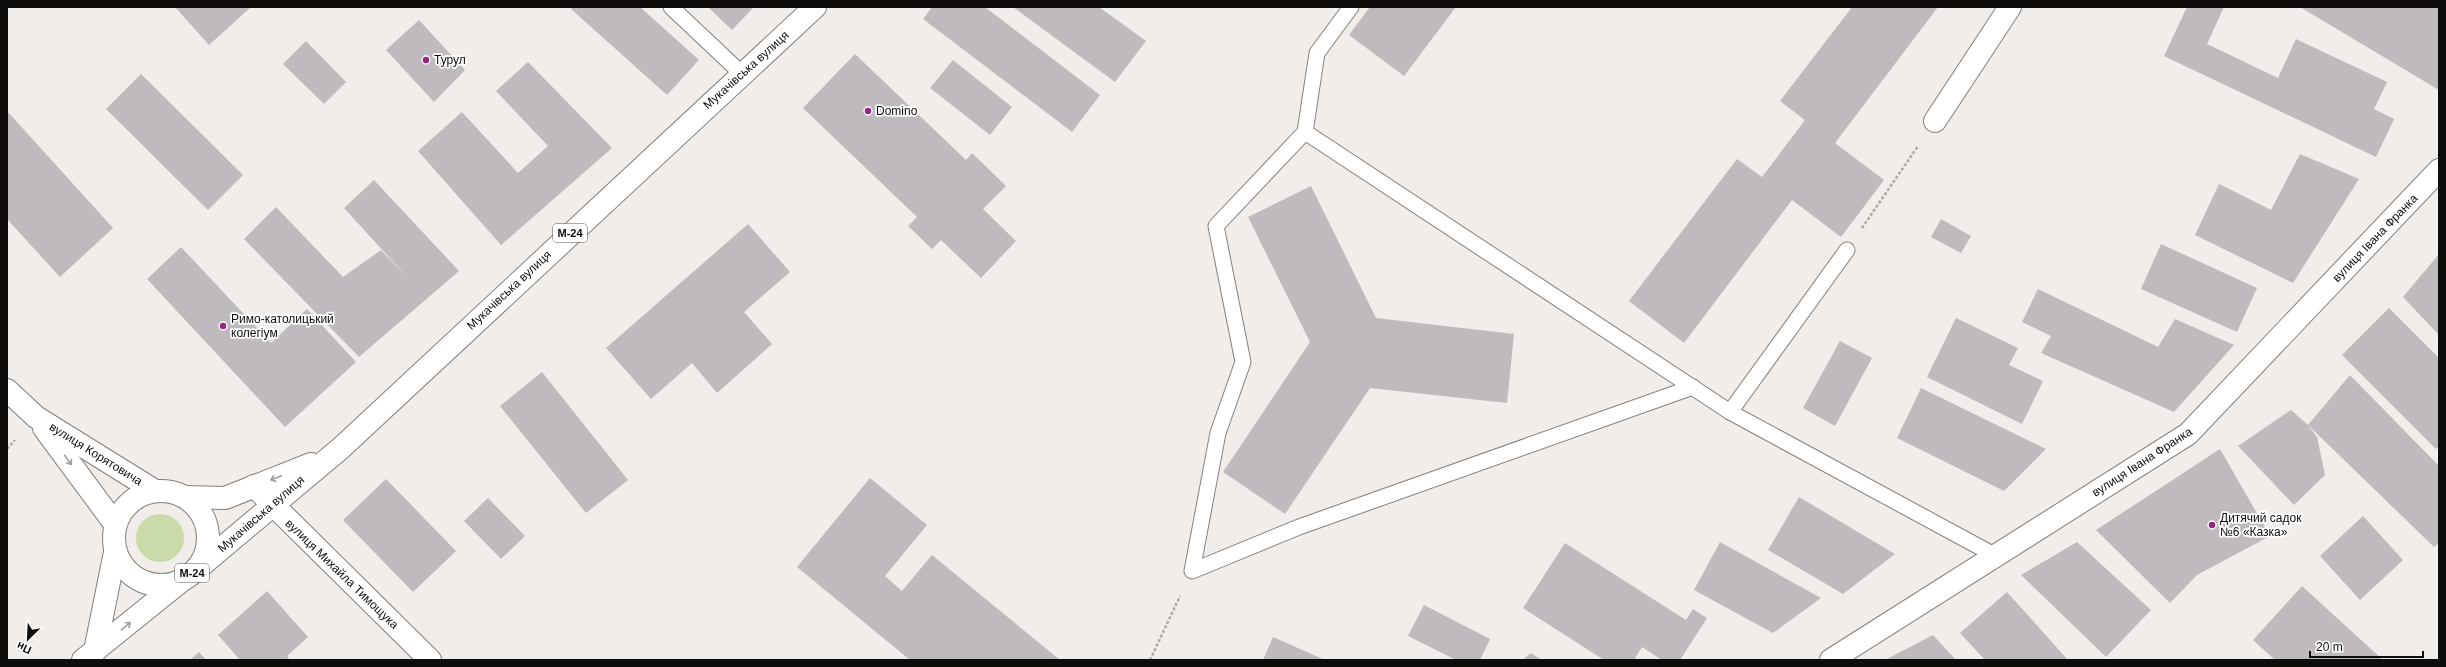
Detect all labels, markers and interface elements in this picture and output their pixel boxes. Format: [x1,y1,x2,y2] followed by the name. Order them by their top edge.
[700,28,792,112] street label: Мукачівська вулиця
[434,53,466,67] place label: Турул
[421,55,431,65] marker: Турул
[876,104,918,118] place label: Domino
[863,106,873,116] marker: Domino
[2330,191,2421,285] street label: вулиця Івана Франка
[553,224,587,242] road number: М-24
[464,247,554,333] street label: Мукачівська вулиця
[231,312,334,340] place label: Римо-католицький колегіум
[218,321,228,331] marker: Римо-католицький колегіум
[47,420,145,488] street label: вулиця Корятовича
[2089,424,2195,500] street label: вулиця Івана Франка
[64,454,72,465] one-way arrow
[215,473,307,555] street label: Мукачівська вулиця
[271,474,283,482] one-way arrow
[2220,511,2302,539] place label: Дитячий садок №6 «Казка»
[283,516,402,632] street label: вулиця Михайла Тимощука
[2207,520,2217,530] marker: Дитячий садок №6 «Казка»
[175,564,209,582] road number: М-24
[8,619,48,659] north arrow
[120,622,131,631] one-way arrow
[2310,633,2423,659] scale bar
[15,640,33,657] text: Пн
[2316,640,2343,654] text: 20 m

